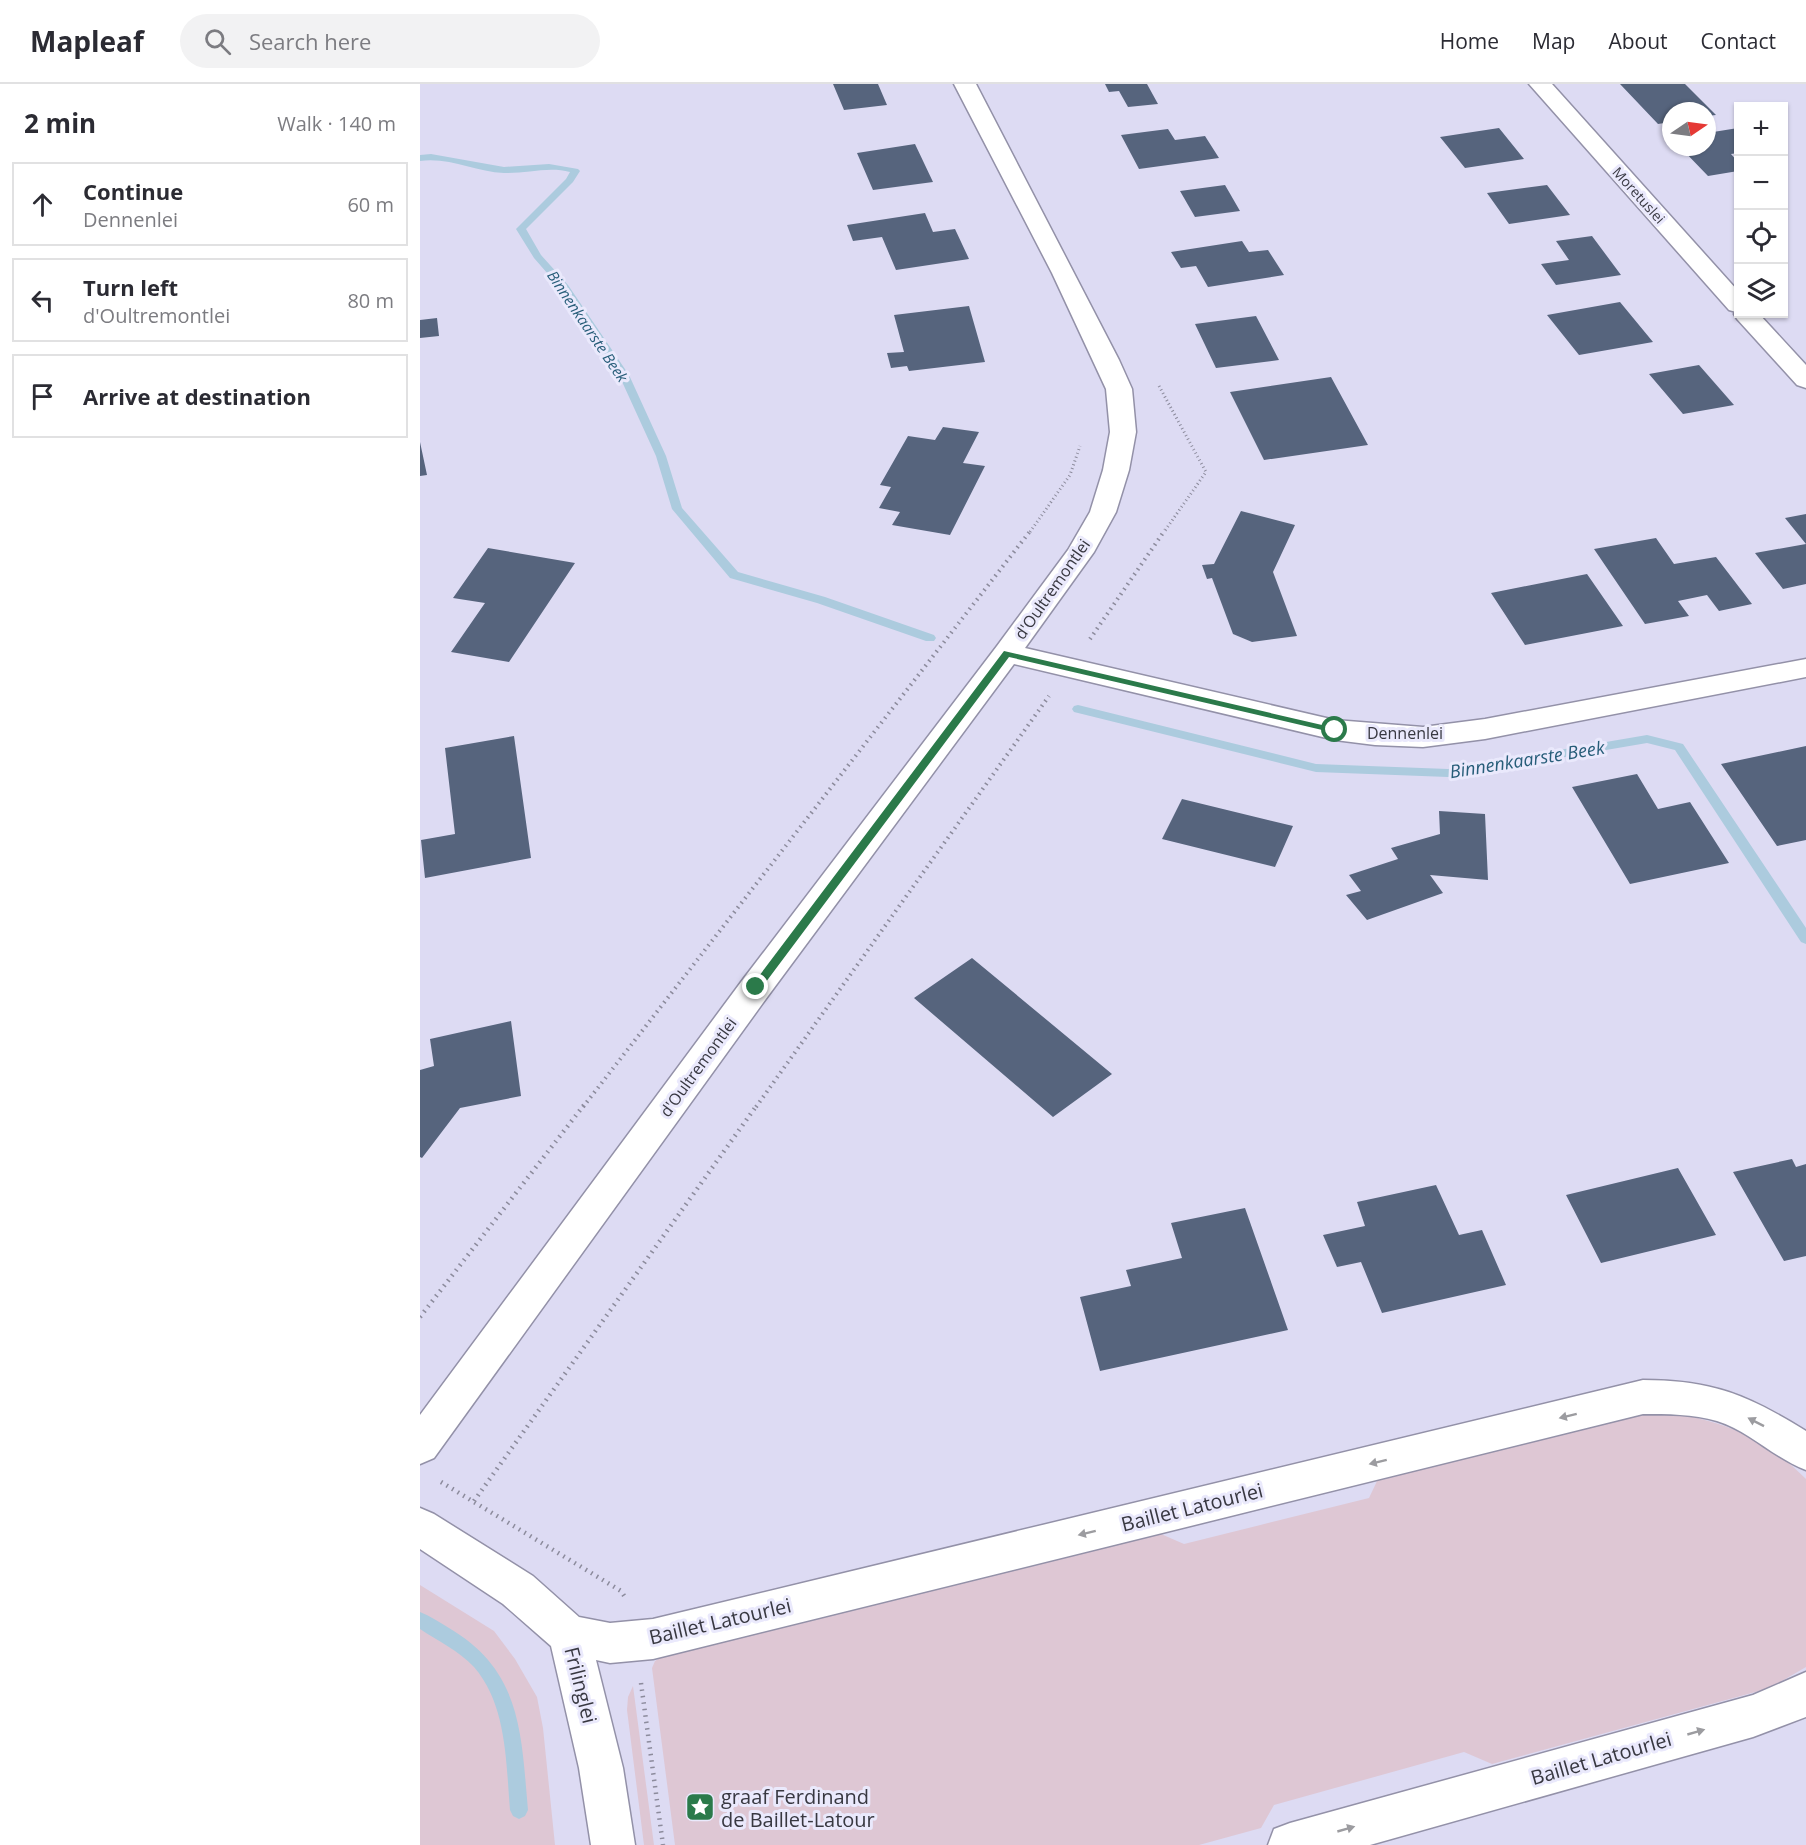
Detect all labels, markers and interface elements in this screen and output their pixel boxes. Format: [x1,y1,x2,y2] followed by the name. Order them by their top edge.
[180,14,600,68] search box
[30,22,144,60] text: Mapleaf
[201,25,234,58] icon: search
[249,26,371,56] text: Search here
[1440,27,1499,55] text: Home
[1532,27,1575,55] text: Map
[1608,27,1668,55] text: About
[1701,27,1776,55] text: Contact
[1662,102,1716,156] north arrow
[1734,102,1788,318] map controls
[1734,102,1788,156] button: +
[24,105,96,141] text: 2 min
[277,110,396,137] text: Walk · 140 m
[1734,156,1788,210] button: −
[1609,163,1669,227] street label: Moretuslei
[83,176,183,206] text: Continue
[26,188,59,221] icon: ahead
[347,191,394,218] text: 60 m
[83,206,178,233] text: Dennenlei
[1734,210,1788,264] button: locate
[1734,264,1788,318] button: layers
[543,266,633,386] water label: Binnenkaarste Beek
[83,272,178,302] text: Turn left
[26,284,59,317] icon: left
[347,287,394,314] text: 80 m
[83,302,230,329] text: d'Oultremontlei
[26,380,59,413] icon: arrive
[83,381,311,411] text: Arrive at destination
[1009,534,1095,644] street label: d'Oultremontlei
[1321,716,1347,742] route start
[1367,722,1443,744] street label: Dennenlei
[1448,735,1607,783] water label: Binnenkaarste Beek
[742,973,768,999] route end
[654,1013,742,1121] street label: d'Oultremontlei
[1559,1411,1577,1421] one-way arrow
[1747,1418,1764,1427] one-way arrow
[1369,1457,1388,1467] one-way arrow
[1118,1476,1266,1538] street label: Baillet Latourlei
[1078,1528,1096,1538] one-way arrow
[646,1592,794,1650] street label: Baillet Latourlei
[558,1644,604,1726] street label: Frilinglei
[1527,1725,1675,1791] street label: Baillet Latourlei
[1687,1727,1705,1736] one-way arrow
[721,1783,875,1833] place label: graaf Ferdinand de Baillet-Latour
[684,1791,716,1823] place icon: graaf Ferdinand de Baillet-Latour
[1337,1824,1355,1833] one-way arrow

